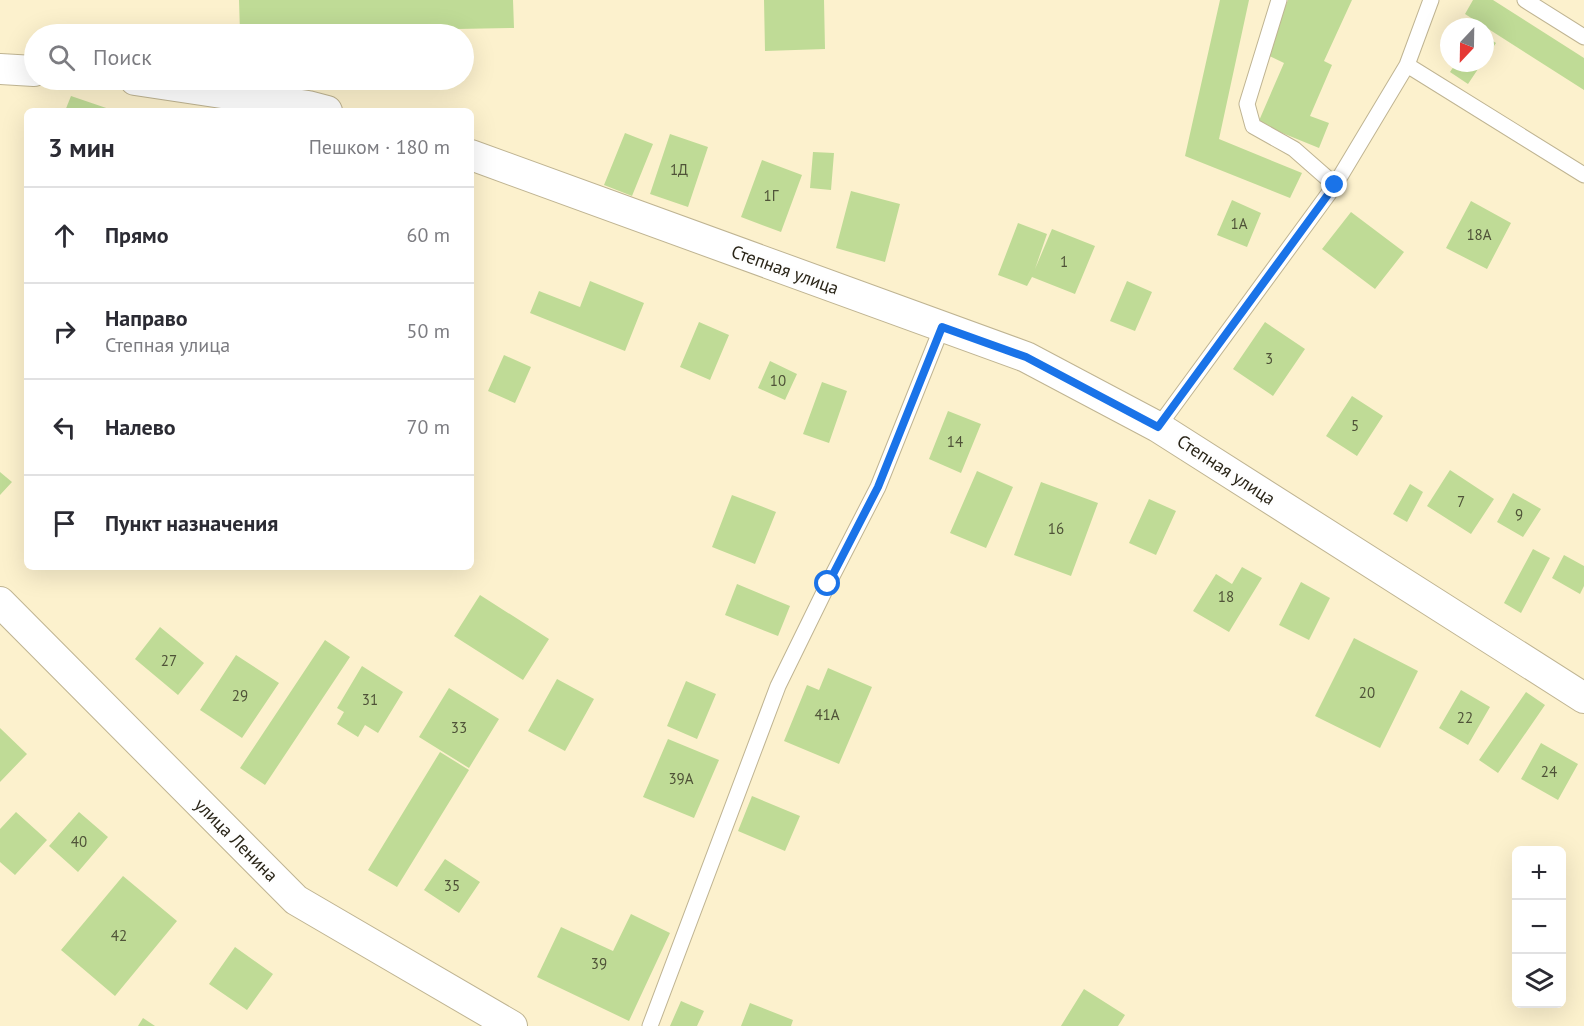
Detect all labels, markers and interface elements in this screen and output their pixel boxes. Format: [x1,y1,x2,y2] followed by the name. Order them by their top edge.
[1440,18,1494,72] north arrow
[24,24,474,90] search box
[45,41,78,74] icon: search
[93,43,152,71] text: Поиск
[48,131,115,164] text: 3 мин
[309,134,450,160] text: Пешком · 180 m
[670,160,688,179] house number: 1Д
[1321,171,1347,197] route end
[764,186,779,205] house number: 1Г
[1231,214,1248,233] house number: 1А
[48,219,81,252] icon: ahead
[105,221,168,249] text: Прямо
[407,222,450,248] text: 60 m
[1466,225,1492,244] house number: 18А
[728,239,842,300] street label: Степная улица
[1060,252,1068,271] house number: 1
[105,304,188,332] text: Направо
[48,315,81,348] icon: right
[407,318,450,344] text: 50 m
[105,332,230,358] text: Степная улица
[1265,349,1273,368] house number: 3
[770,371,786,390] house number: 10
[48,411,81,444] icon: left
[105,413,176,441] text: Налево
[407,414,450,440] text: 70 m
[1351,416,1359,435] house number: 5
[1173,429,1280,510] street label: Степная улица
[947,432,963,451] house number: 14
[1457,492,1465,511] house number: 7
[1515,505,1523,524] house number: 9
[48,507,81,540] icon: arrive
[105,509,278,537] text: Пункт назначения
[1048,519,1064,538] house number: 16
[814,570,840,596] route start
[1218,587,1234,606] house number: 18
[161,651,177,670] house number: 27
[1359,683,1375,702] house number: 20
[232,686,248,705] house number: 29
[362,690,378,709] house number: 31
[814,705,840,724] house number: 41А
[1457,708,1473,727] house number: 22
[451,718,467,737] house number: 33
[1541,762,1557,781] house number: 24
[668,769,694,788] house number: 39А
[190,793,283,886] street label: улица Ленина
[71,832,87,851] house number: 40
[1512,846,1566,1008] map controls
[1512,846,1566,900] button: +
[444,876,460,895] house number: 35
[1512,900,1566,954] button: −
[111,926,127,945] house number: 42
[591,954,607,973] house number: 39
[1512,954,1566,1008] button: layers

